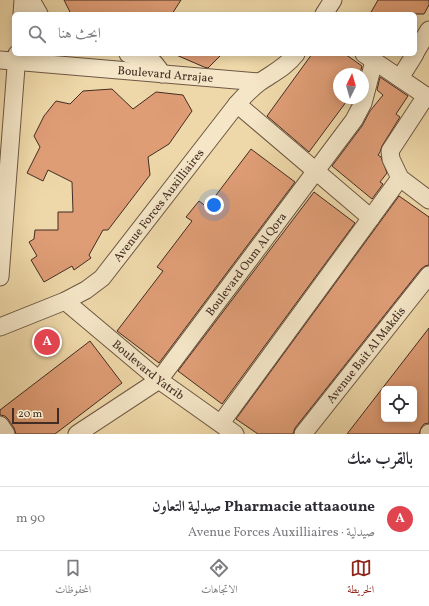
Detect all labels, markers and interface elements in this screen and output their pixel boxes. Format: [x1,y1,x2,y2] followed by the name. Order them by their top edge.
[12,12,417,56] search box
[26,23,48,45] icon: search
[58,24,101,45] text: ابحث هنا
[117,63,214,87] street label: Boulevard Arrajae
[333,68,369,104] north arrow
[110,146,208,266] street label: Avenue Forces Auxilliaires
[204,195,224,215] your location
[203,210,291,320] street label: Boulevard Oum Al Qora
[323,304,410,407] street label: Avenue Bait Al Makdis
[34,327,60,357] pin: A
[108,337,187,405] street label: Boulevard Yatrib
[381,386,417,422] map controls
[381,386,417,422] button: locate
[12,406,59,425] scale bar
[18,407,42,422] text: 20 m
[347,448,413,471] text: بالقرب منك
[152,497,375,518] text: Pharmacie attaaoune صيدلية التعاون
[16,510,45,528] text: 90 m
[395,510,405,528] text: A
[188,524,375,542] text: صيدلية · Avenue Forces Auxilliaires
[55,557,91,600] tab: المحفوظات
[201,557,238,600] tab: الاتجاهات
[347,557,374,600] tab: الخريطة

